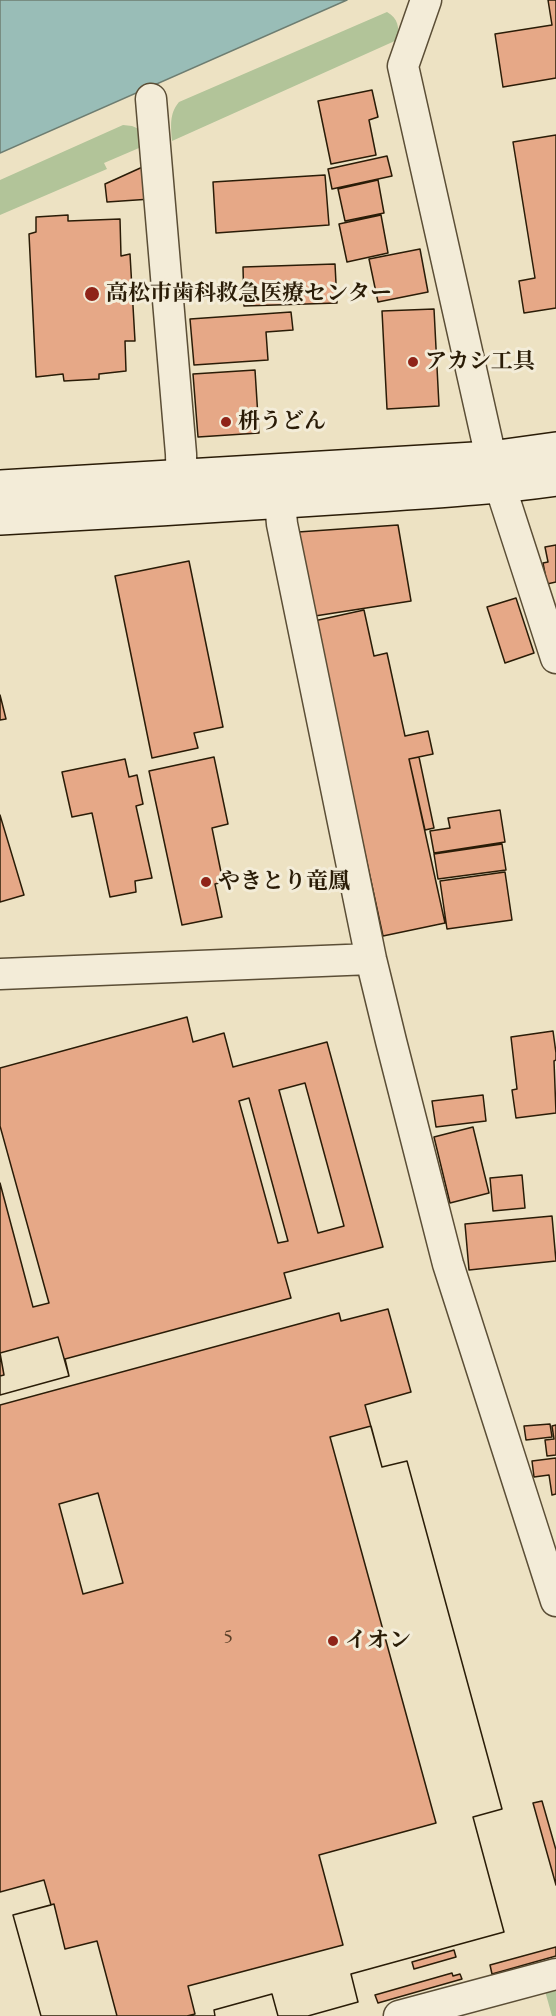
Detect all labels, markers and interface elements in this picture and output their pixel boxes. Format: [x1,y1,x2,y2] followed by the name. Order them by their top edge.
[106,281,392,307] place label: 高松市歯科救急医療センター
[83,285,101,303] marker: 高松市歯科救急医療センター
[425,349,535,375] place label: アカシ工具
[406,355,420,369] marker: アカシ工具
[238,409,326,435] place label: 枡うどん
[219,415,233,429] marker: 枡うどん
[218,869,350,895] place label: やきとり竜鳳
[199,875,213,889] marker: やきとり竜鳳
[223,1626,233,1650] house number: 5
[345,1628,411,1654] place label: イオン
[326,1634,340,1648] marker: イオン

